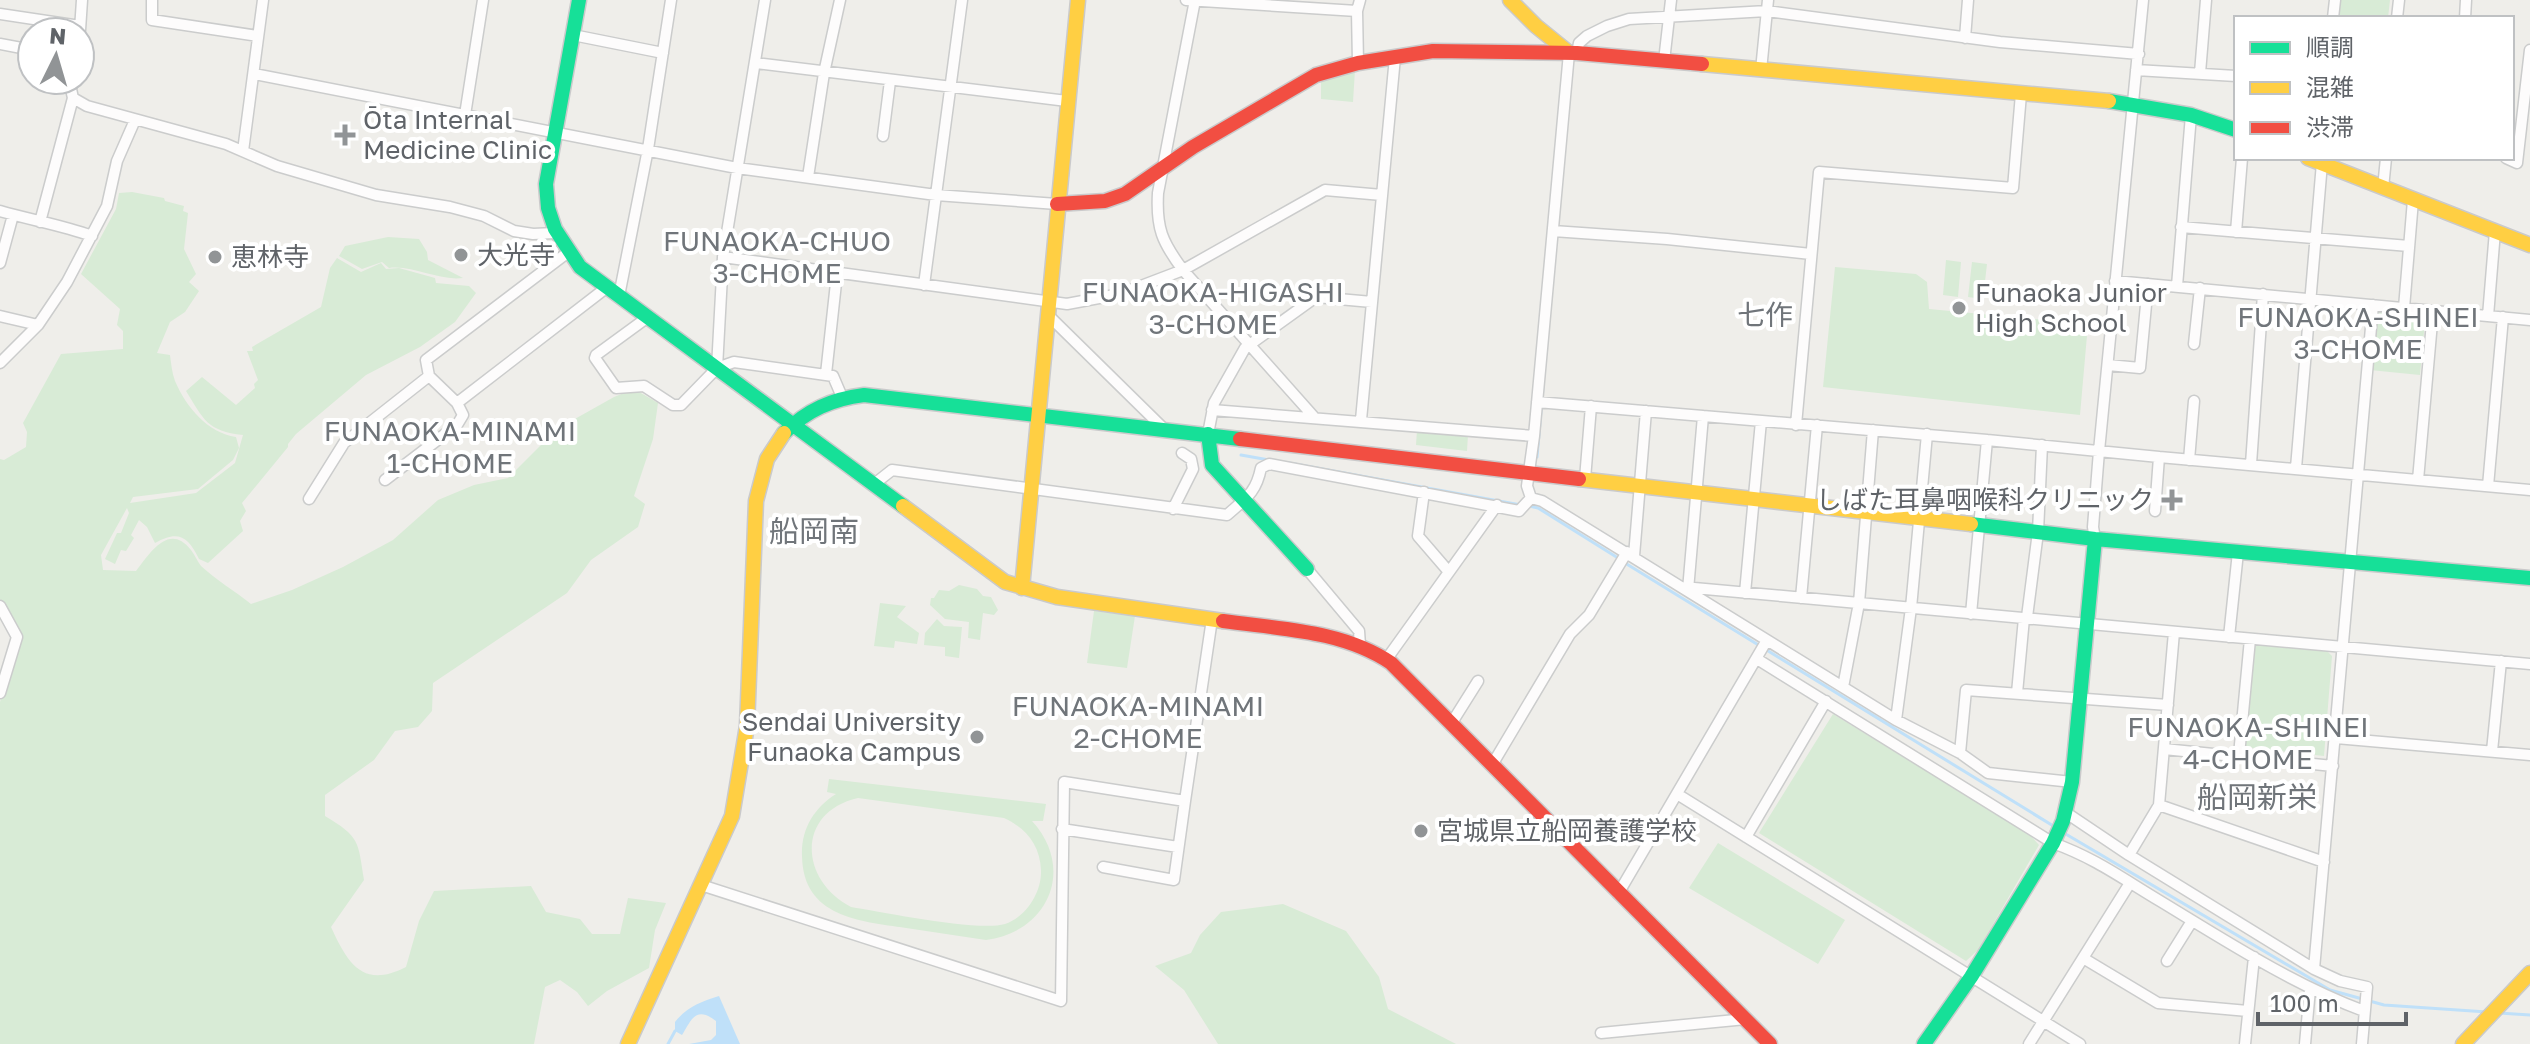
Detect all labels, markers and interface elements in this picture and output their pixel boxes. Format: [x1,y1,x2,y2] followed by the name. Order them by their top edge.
[16,16,96,96] north arrow
[2234,16,2514,160] legend
[48,21,67,50] text: N
[2306,32,2354,61] text: 順調
[2306,72,2354,101] text: 混雑
[363,104,552,165] place label: Ōta Internal Medicine Clinic
[2306,112,2354,141] text: 渋滞
[334,124,356,146] marker: Ōta Internal Medicine Clinic
[663,224,891,289] district label: FUNAOKA-CHUO 3-CHOME
[477,239,555,270] place label: 大光寺
[231,241,309,272] place label: 恵林寺
[452,246,470,264] marker: 大光寺
[206,248,224,266] marker: 恵林寺
[1082,275,1344,340] district label: FUNAOKA-HIGASHI 3-CHOME
[1975,277,2167,338] place label: Funaoka Junior High School
[1737,298,1793,331] district label: 七作
[1950,299,1968,317] marker: Funaoka Junior High School
[2237,300,2479,365] district label: FUNAOKA-SHINEI 3-CHOME
[324,414,576,479] district label: FUNAOKA-MINAMI 1-CHOME
[1816,484,2154,515] place label: しばた耳鼻咽喉科クリニック
[2161,489,2183,511] marker: しばた耳鼻咽喉科クリニック
[769,513,859,549] district label: 船岡南
[1012,689,1264,754] district label: FUNAOKA-MINAMI 2-CHOME
[742,706,961,767] place label: Sendai University Funaoka Campus
[2127,710,2369,775] district label: FUNAOKA-SHINEI 4-CHOME
[968,728,986,746] marker: Sendai University Funaoka Campus
[2197,779,2317,815] district label: 船岡新栄
[1437,815,1697,846] place label: 宮城県立船岡養護学校
[1412,822,1430,840] marker: 宮城県立船岡養護学校
[2258,976,2406,1026] scale bar
[2270,988,2339,1017] text: 100 m

